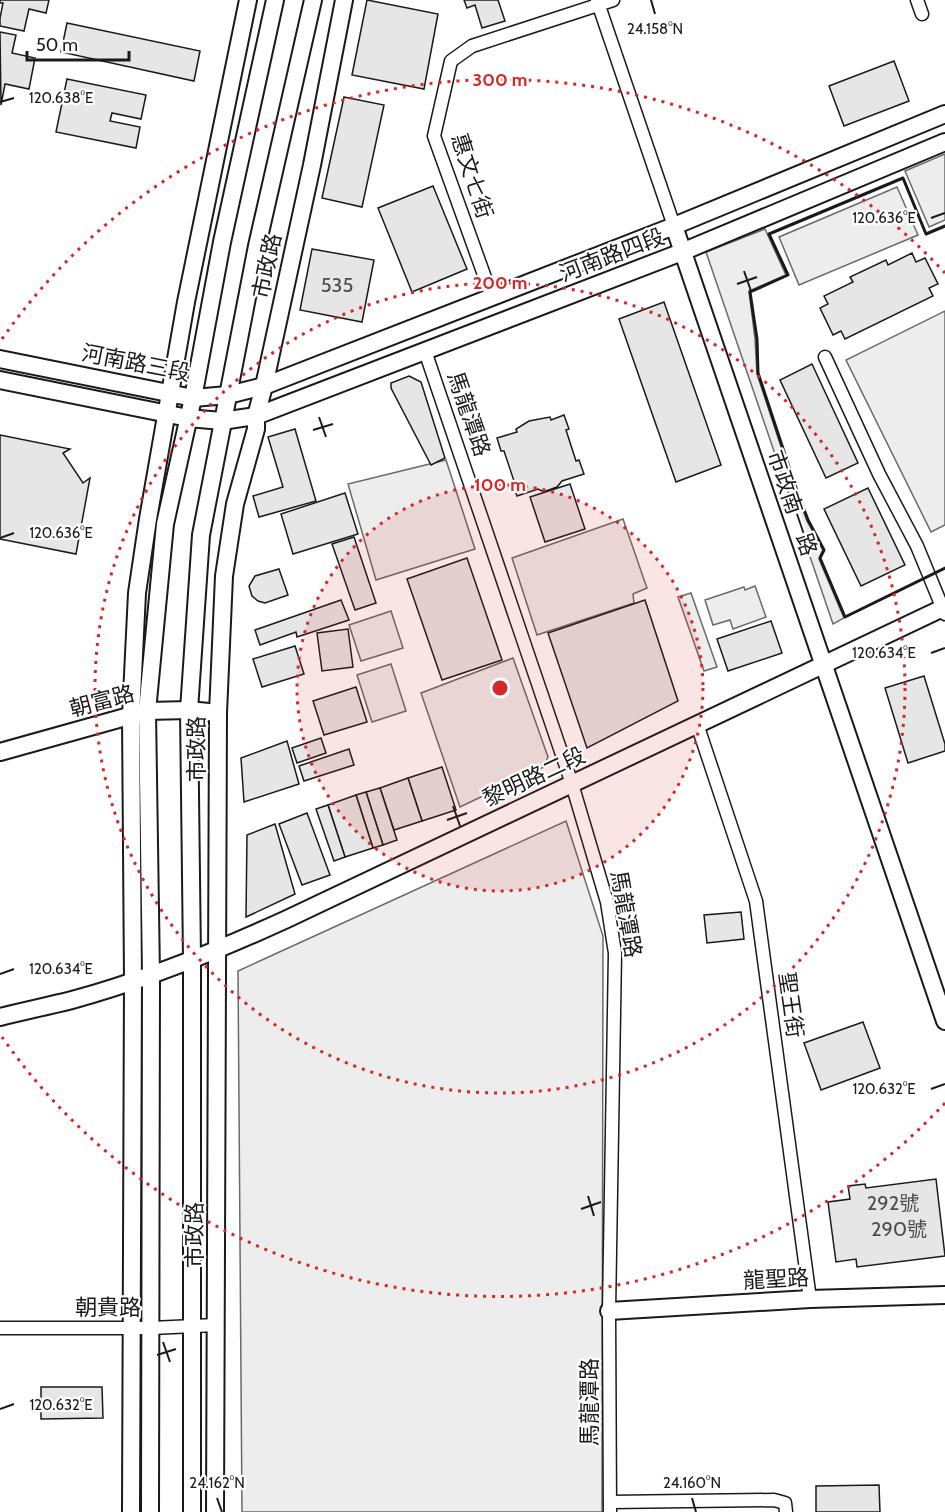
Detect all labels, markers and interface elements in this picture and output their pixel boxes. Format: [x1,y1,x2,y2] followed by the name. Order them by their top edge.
[627,20,683,38] text: 24.158°N
[27,24,129,62] scale bar
[36,34,78,56] text: 50 m
[473,69,527,91] text: 300 m
[29,89,93,107] text: 120.638°E
[446,130,498,222] street label: 惠文七街
[852,209,916,227] text: 120.636°E
[556,223,668,287] street label: 河南路四段
[247,231,287,301] street label: 市政路
[473,272,527,294] text: 200 m
[321,273,353,297] house number: 535
[79,339,193,387] street label: 河南路三段
[442,368,496,460] street label: 馬龍潭路
[761,447,823,559] street label: 市政南一路
[474,474,526,496] text: 100 m
[29,524,93,542] text: 120.636°E
[852,644,916,662] text: 120.634°E
[490,678,510,698] centre of rings
[67,679,137,723] street label: 朝富路
[183,716,210,782] street label: 市政路
[478,742,590,812] street label: 黎明路二段
[605,868,647,960] street label: 馬龍潭路
[29,960,93,978] text: 120.634°E
[773,970,809,1040] street label: 聖王街
[852,1080,916,1098] text: 120.632°E
[867,1191,919,1215] house number: 292號
[181,1202,208,1268] street label: 市政路
[871,1217,927,1241] house number: 290號
[742,1264,810,1294] street label: 龍聖路
[75,1294,141,1321] street label: 朝貴路
[576,1358,603,1446] street label: 馬龍潭路
[29,1396,93,1414] text: 120.632°E
[189,1474,245,1492] text: 24.162°N
[663,1474,721,1492] text: 24.160°N

